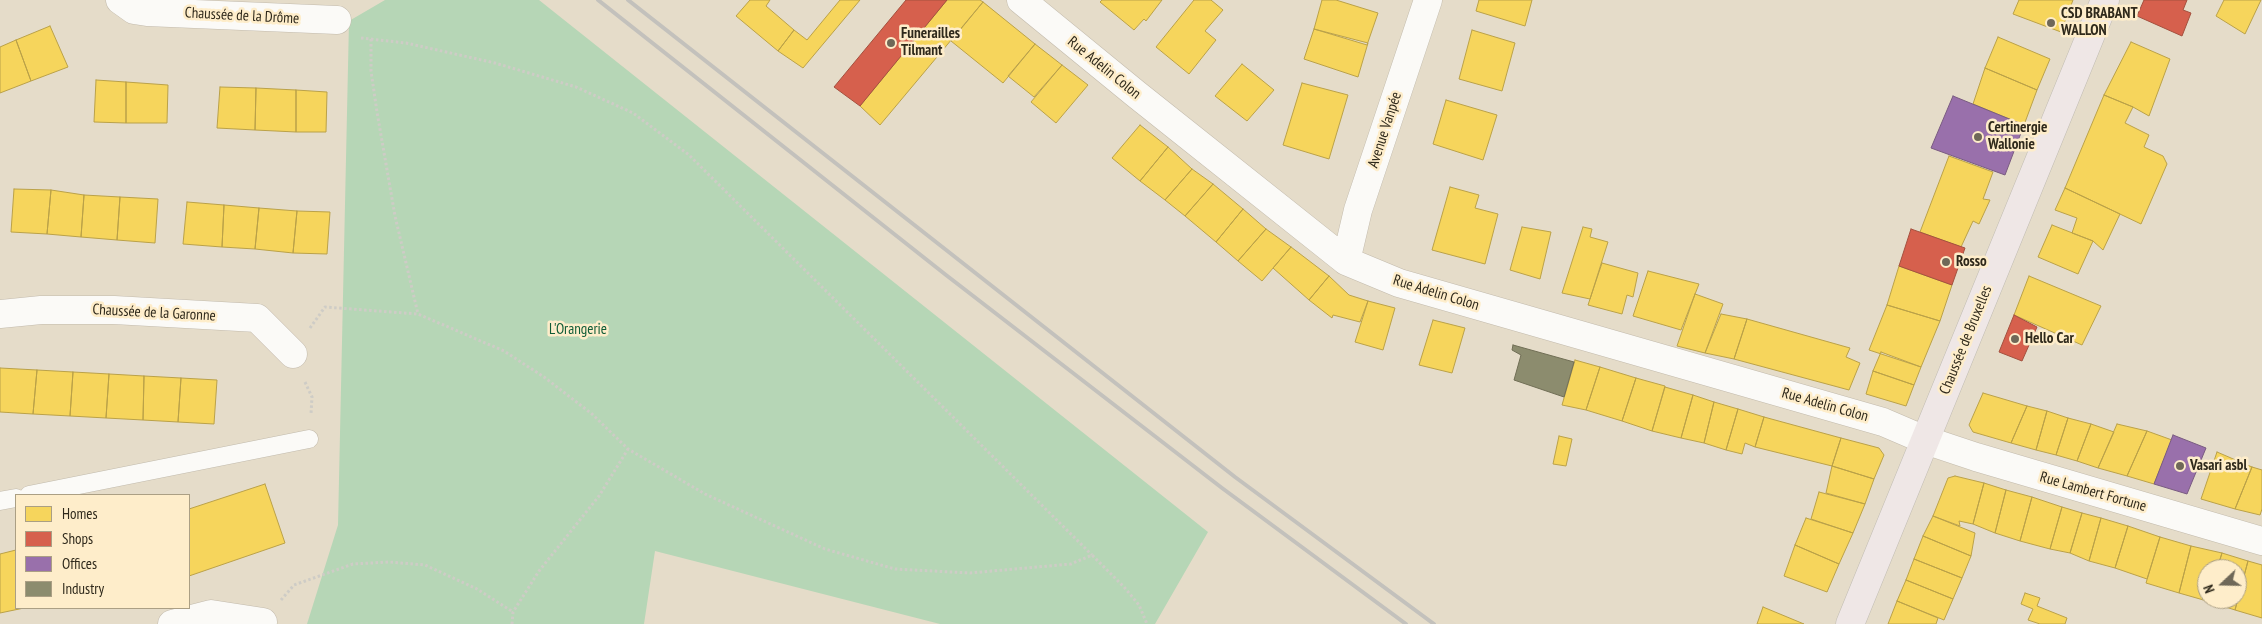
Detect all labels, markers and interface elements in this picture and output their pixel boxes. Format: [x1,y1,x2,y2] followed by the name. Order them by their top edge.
[184,4,300,28] street label: Chaussée de la Drôme
[2061,5,2138,40] place label: CSD BRABANT WALLON
[2045,17,2057,29] marker: CSD BRABANT WALLON
[901,25,960,60] place label: Funerailles Tilmant
[1064,33,1144,103] street label: Rue Adelin Colon
[885,37,897,49] marker: Funerailles Tilmant
[1364,90,1406,170] street label: Avenue Vanpée
[1988,119,2047,154] place label: Certinergie Wallonie
[1972,131,1984,143] marker: Certinergie Wallonie
[1956,253,1987,271] place label: Rosso
[1940,256,1952,268] marker: Rosso
[1391,271,1481,315] street label: Rue Adelin Colon
[1936,283,1996,397] street label: Chaussée de Bruxelles
[92,301,216,325] street label: Chaussée de la Garonne
[549,321,607,339] park label: L'Orangerie
[2025,330,2074,348] place label: Hello Car
[2009,333,2021,345] marker: Hello Car
[1780,384,1870,426] street label: Rue Adelin Colon
[2190,457,2247,475] place label: Vasari asbl
[2174,460,2186,472] marker: Vasari asbl
[2038,468,2148,516] street label: Rue Lambert Fortune
[15,494,190,609] legend
[62,504,98,523] text: Homes
[62,529,93,548] text: Shops
[62,554,97,573] text: Offices
[2197,559,2247,609] north arrow
[62,579,104,598] text: Industry
[2199,582,2219,596] text: N

